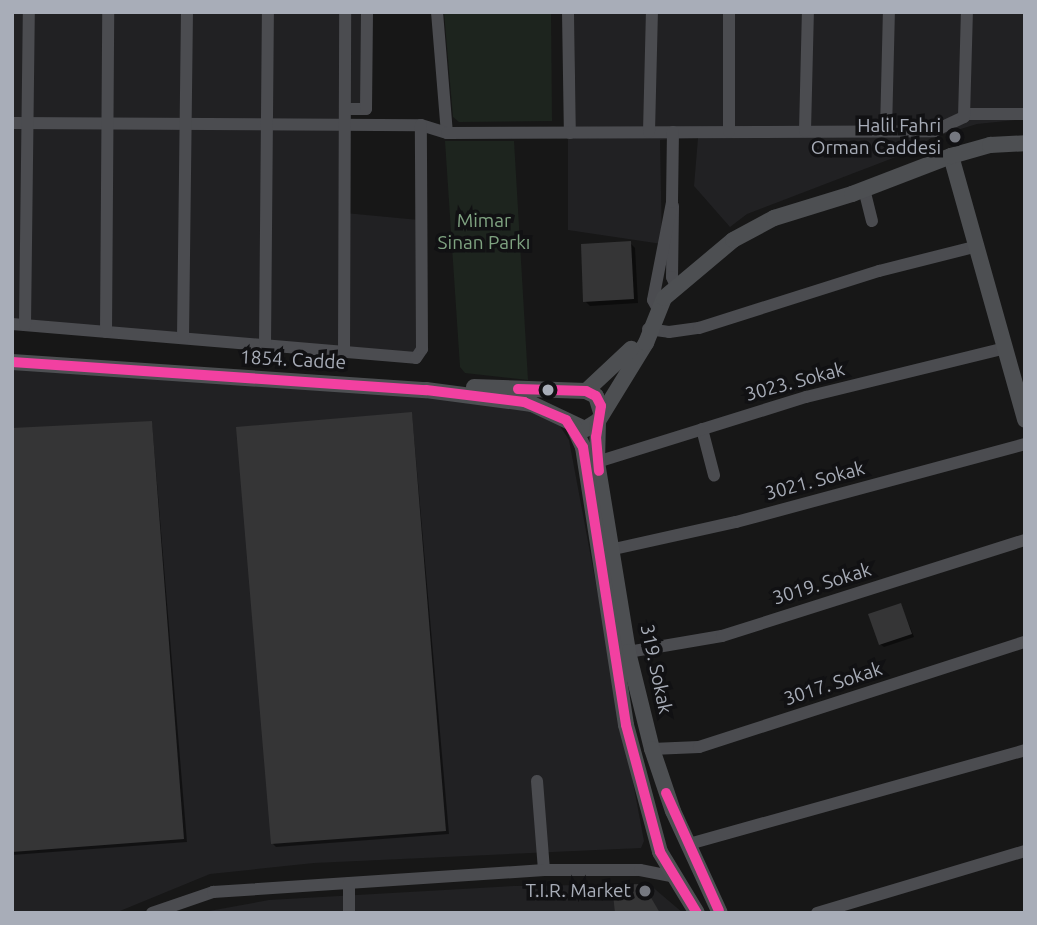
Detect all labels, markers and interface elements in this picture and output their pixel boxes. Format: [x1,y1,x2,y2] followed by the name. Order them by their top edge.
[811,115,941,159] place label: Halil Fahri Orman Caddesi
[947,129,963,145] marker: Halil Fahri Orman Caddesi
[438,210,530,254] park label: Mimar Sinan Parkı
[239,346,347,374] street label: 1854. Cadde
[743,358,847,406] street label: 3023. Sokak
[541,383,555,397] unlabelled marker
[763,457,867,505] street label: 3021. Sokak
[770,558,874,610] street label: 3019. Sokak
[635,622,677,716] street label: 319. Sokak
[781,657,885,711] street label: 3017. Sokak
[526,880,631,902] place label: T.I.R. Market
[637,883,653,899] marker: T.I.R. Market

